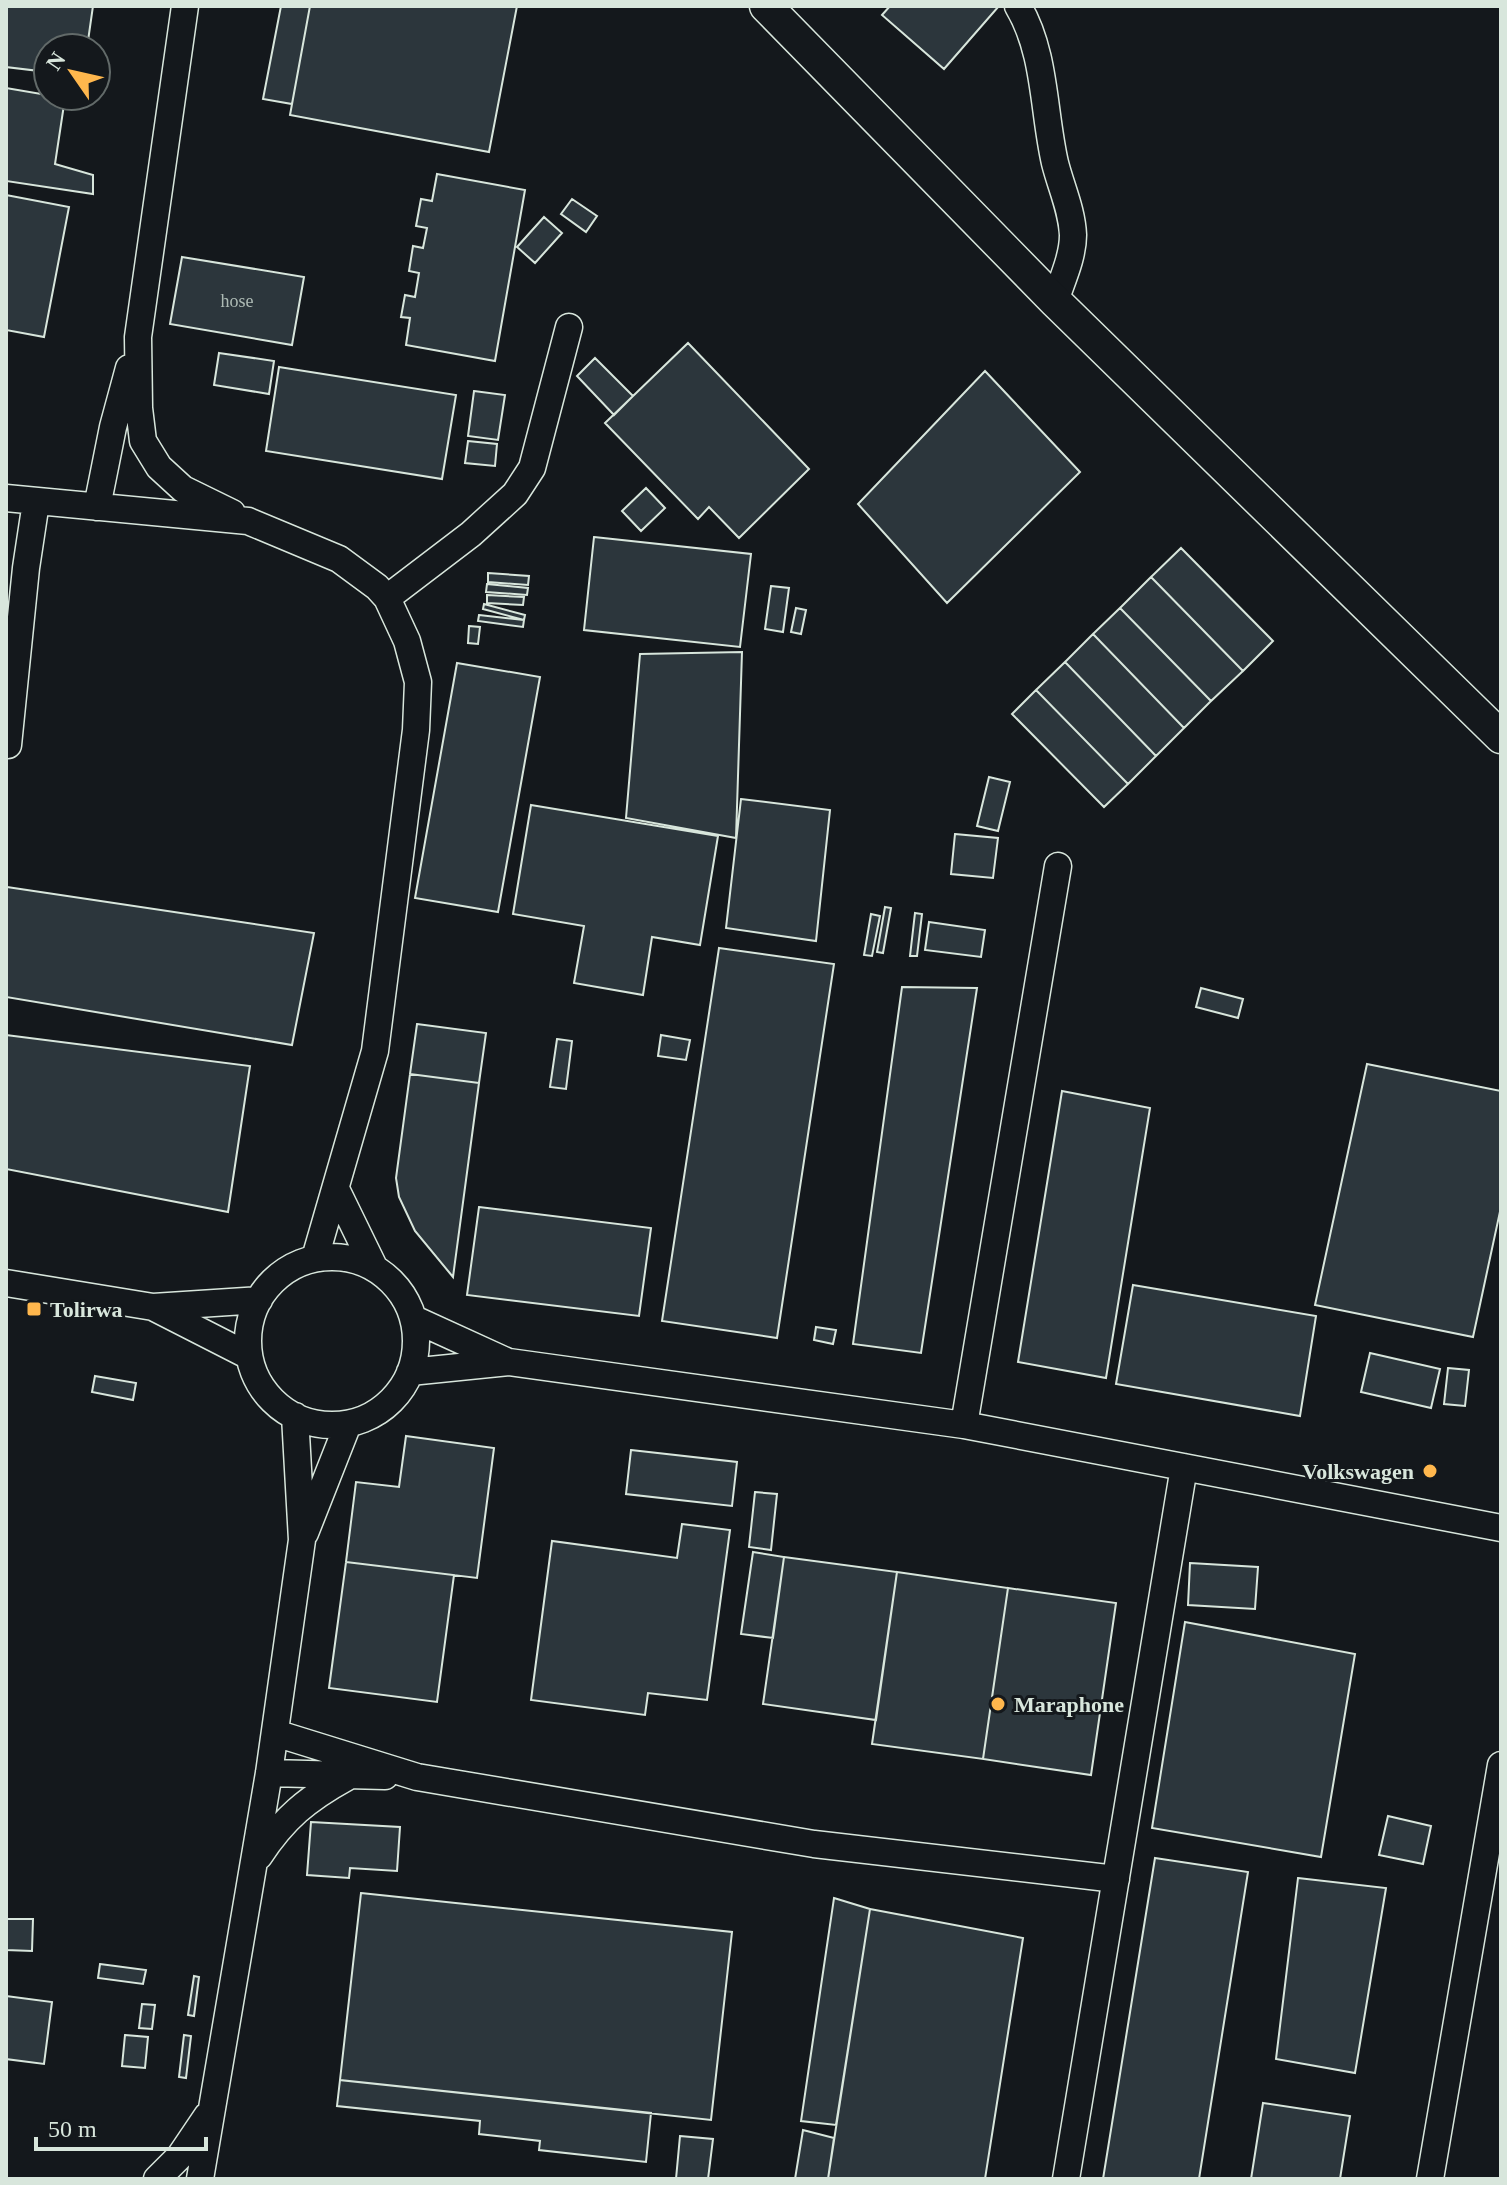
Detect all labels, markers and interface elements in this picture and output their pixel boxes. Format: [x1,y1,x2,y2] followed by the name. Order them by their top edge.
[32,32,112,112] north arrow
[41,47,71,75] text: N
[221,291,254,311] house number: hose
[50,1297,123,1322] place label: Tolirwa
[25,1300,43,1318] marker: Tolirwa
[1302,1459,1414,1484] place label: Volkswagen
[1421,1462,1439,1480] marker: Volkswagen
[1014,1692,1124,1717] place label: Maraphone
[989,1695,1007,1713] marker: Maraphone
[36,2101,206,2151] scale bar
[48,2116,97,2142] text: 50 m

